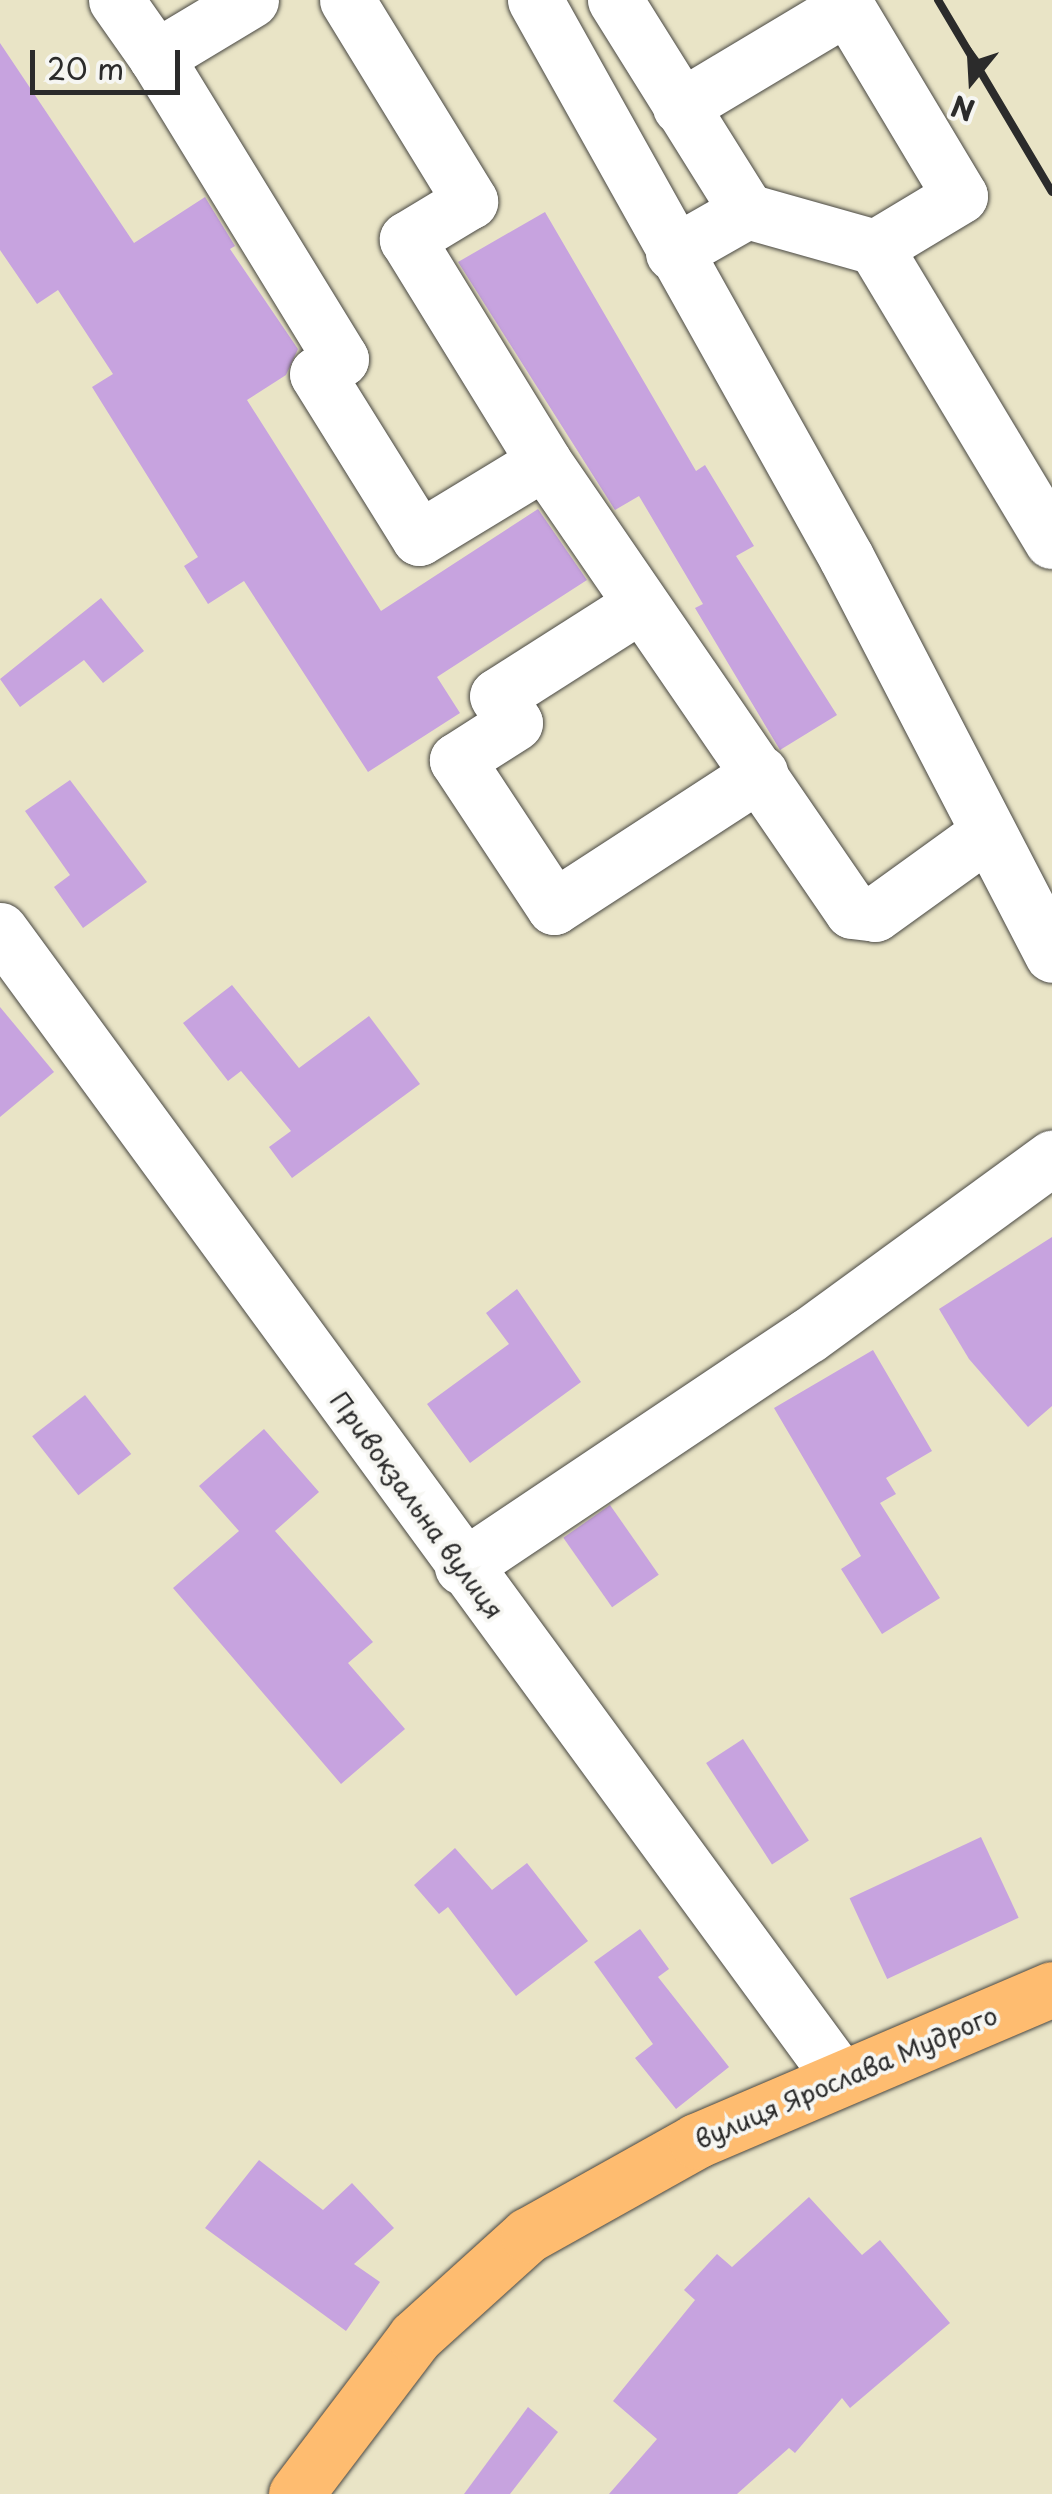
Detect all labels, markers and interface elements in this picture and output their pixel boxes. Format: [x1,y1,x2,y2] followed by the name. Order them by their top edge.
[35,30,185,92] scale bar
[922,30,1022,130] north arrow
[47,45,124,90] text: 20 m
[945,85,980,133] text: N
[324,1385,510,1625] street label: Привокзальна вулиця
[690,1999,1002,2155] street label: вулиця Ярослава Мудрого

